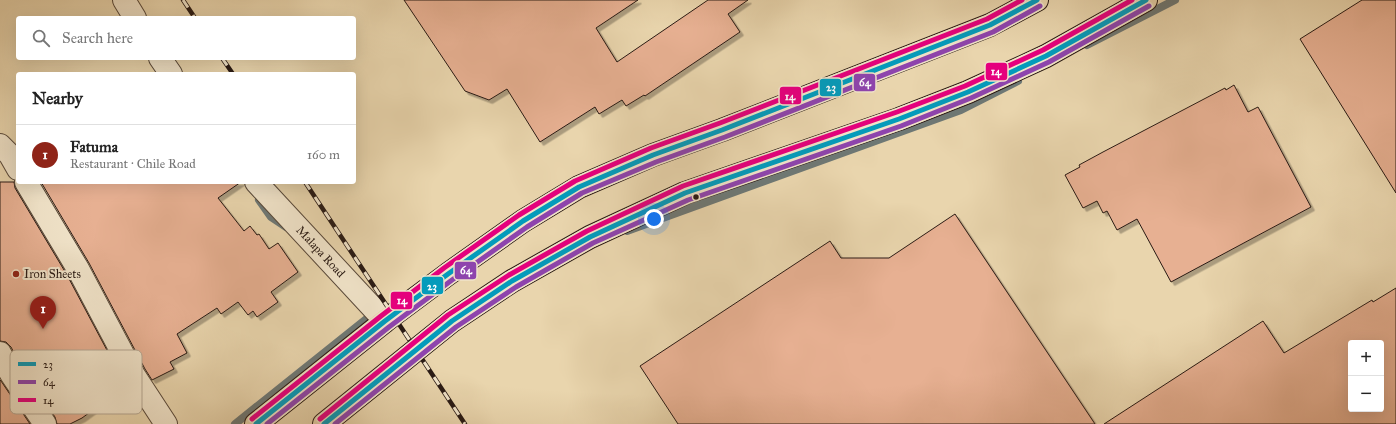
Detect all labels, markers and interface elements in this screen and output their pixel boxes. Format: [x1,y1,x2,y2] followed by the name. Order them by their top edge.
[16,16,356,60] search box
[30,27,52,49] icon: search
[62,29,133,47] text: Search here
[985,62,1008,81] line badge: 14
[991,65,1002,79] text: 14
[853,73,876,92] line badge: 64
[859,76,872,90] text: 64
[819,78,842,97] line badge: 23
[826,81,836,95] text: 23
[779,86,802,105] line badge: 14
[32,88,83,109] text: Nearby
[785,90,796,104] text: 14
[70,138,118,156] text: Fatuma
[42,147,48,163] text: 1
[307,147,340,163] text: 160 m
[70,156,196,172] text: Restaurant · Chile Road
[691,192,701,202] unlabelled marker
[644,209,664,229] your location
[293,223,348,280] street label: Malapa Road
[454,261,477,280] line badge: 64
[460,264,473,278] text: 64
[24,267,81,281] place label: Iron Sheets
[11,269,21,279] marker: Iron Sheets
[421,276,444,295] line badge: 23
[427,280,437,294] text: 23
[390,291,413,310] line badge: 14
[397,294,408,308] text: 14
[30,296,56,329] pin: 1
[1348,340,1384,412] map controls
[1348,340,1384,376] button: +
[10,350,142,414] legend
[43,358,53,371] text: 23
[43,376,56,389] text: 64
[1348,376,1384,412] button: −
[43,394,54,407] text: 14

